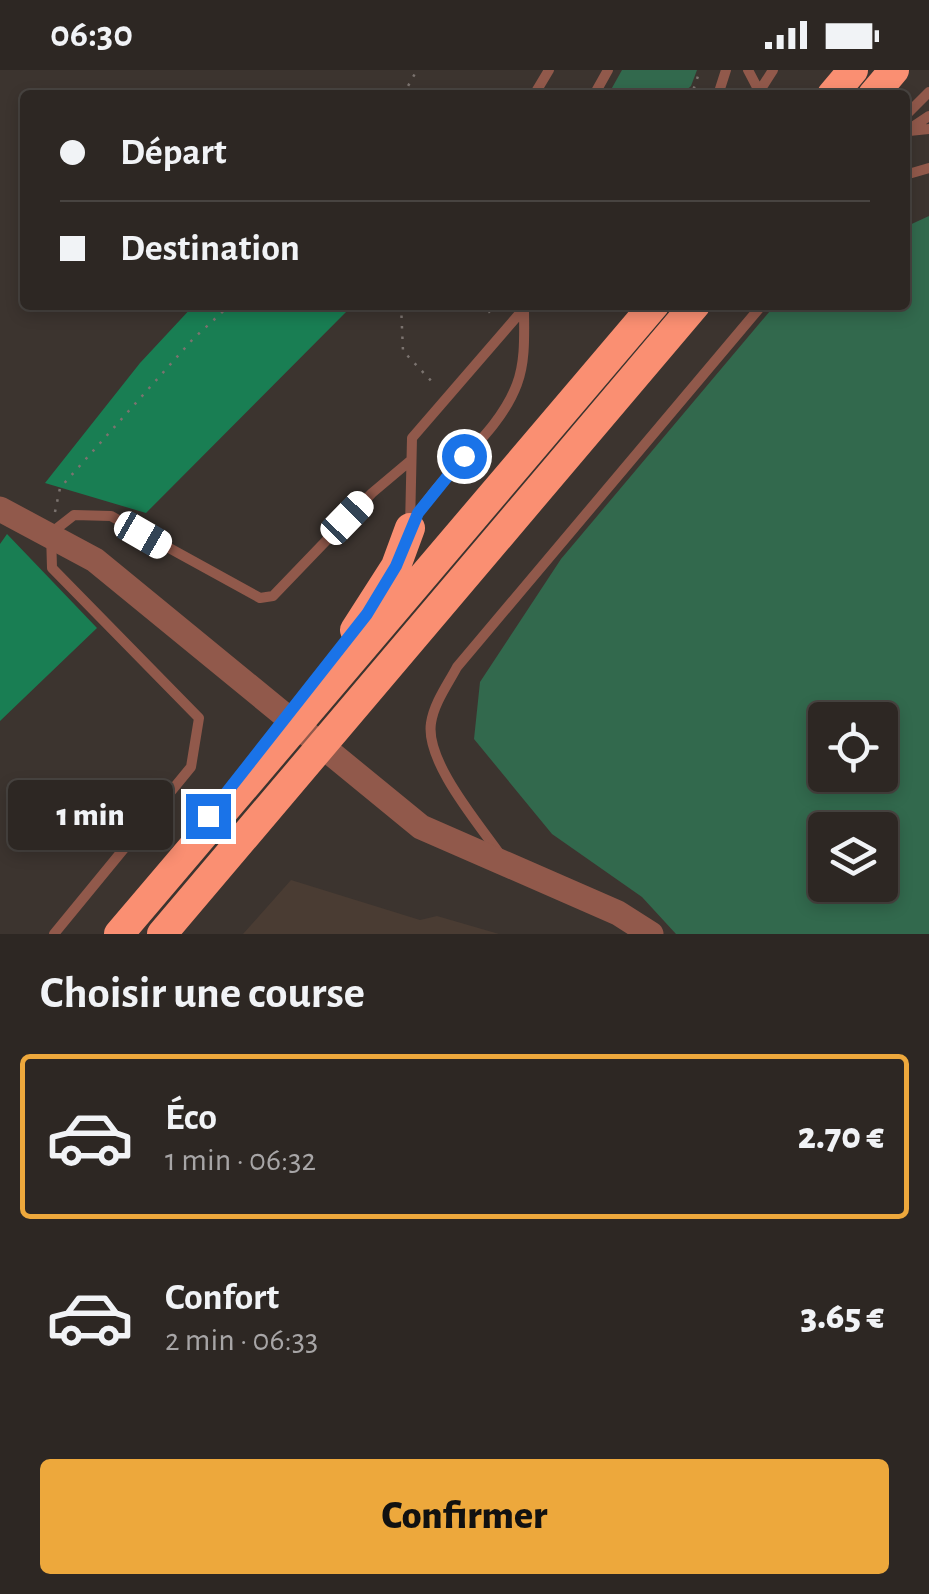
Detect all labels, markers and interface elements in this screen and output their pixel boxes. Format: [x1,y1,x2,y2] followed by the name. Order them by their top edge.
[50,16,133,54] text: 06:30
[120,134,227,172] text: Départ
[120,230,300,268] text: Destination
[442,434,487,479] route start
[315,486,379,550] car
[110,507,176,563] car
[808,702,898,902] map controls
[808,702,898,792] button: locate
[8,781,173,851] callout: 1 min
[186,794,231,839] route end
[56,799,125,831] text: 1 min
[808,812,898,902] button: layers
[40,971,365,1016] text: Choisir une course
[45,1092,135,1182] icon: car
[165,1099,217,1137] text: Éco
[798,1118,884,1156] text: 2.70 €
[165,1144,316,1176] text: 1 min · 06:32
[45,1272,135,1362] icon: car
[165,1279,279,1317] text: Confort
[800,1298,884,1336] text: 3.65 €
[165,1324,318,1356] text: 2 min · 06:33
[40,1459,889,1574] button: Confirmer

